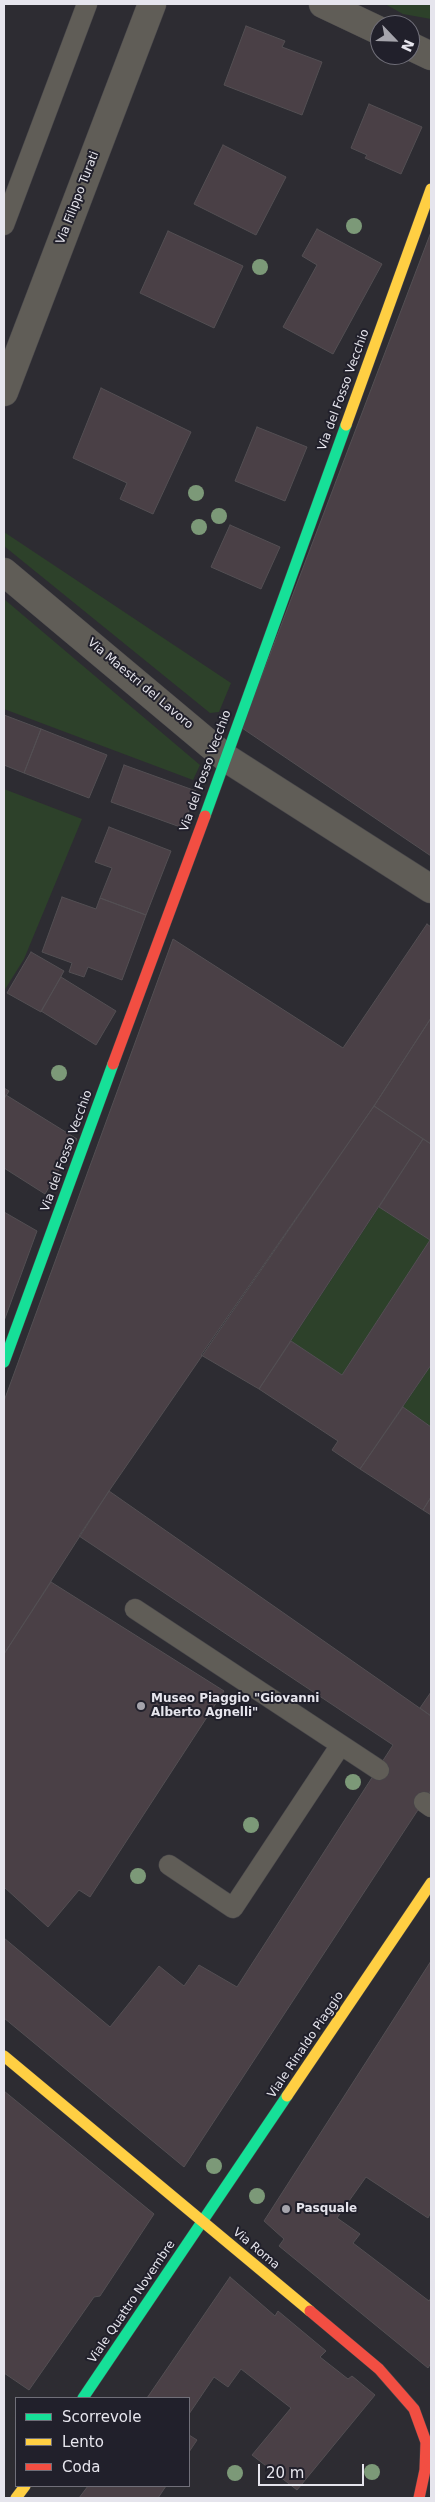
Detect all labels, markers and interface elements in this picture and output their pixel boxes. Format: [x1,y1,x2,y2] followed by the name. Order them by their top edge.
[370,15,420,65] north arrow
[398,37,417,54] text: N
[54,150,102,246] street label: Via Filippo Turati
[315,327,373,453] street label: Via del Fosso Vecchio
[84,636,196,732] street label: Via Maestri del Lavoro
[177,708,235,834] street label: Via del Fosso Vecchio
[38,1088,96,1214] street label: Via del Fosso Vecchio
[151,1692,319,1720] place label: Museo Piaggio "Giovanni Alberto Agnelli"
[135,1700,147,1712] marker: Museo Piaggio "Giovanni Alberto Agnelli"
[265,1989,347,2101] street label: Viale Rinaldo Piaggio
[296,2202,357,2216] place label: Pasquale
[280,2203,292,2215] marker: Pasquale
[230,2225,282,2273] street label: Via Roma
[85,2238,179,2366] street label: Viale Quattro Novembre
[15,2397,190,2487] legend
[62,2408,141,2426] text: Scorrevole
[62,2433,104,2451] text: Lento
[260,2454,366,2486] scale bar
[62,2458,100,2476] text: Coda
[266,2464,304,2482] text: 20 m

